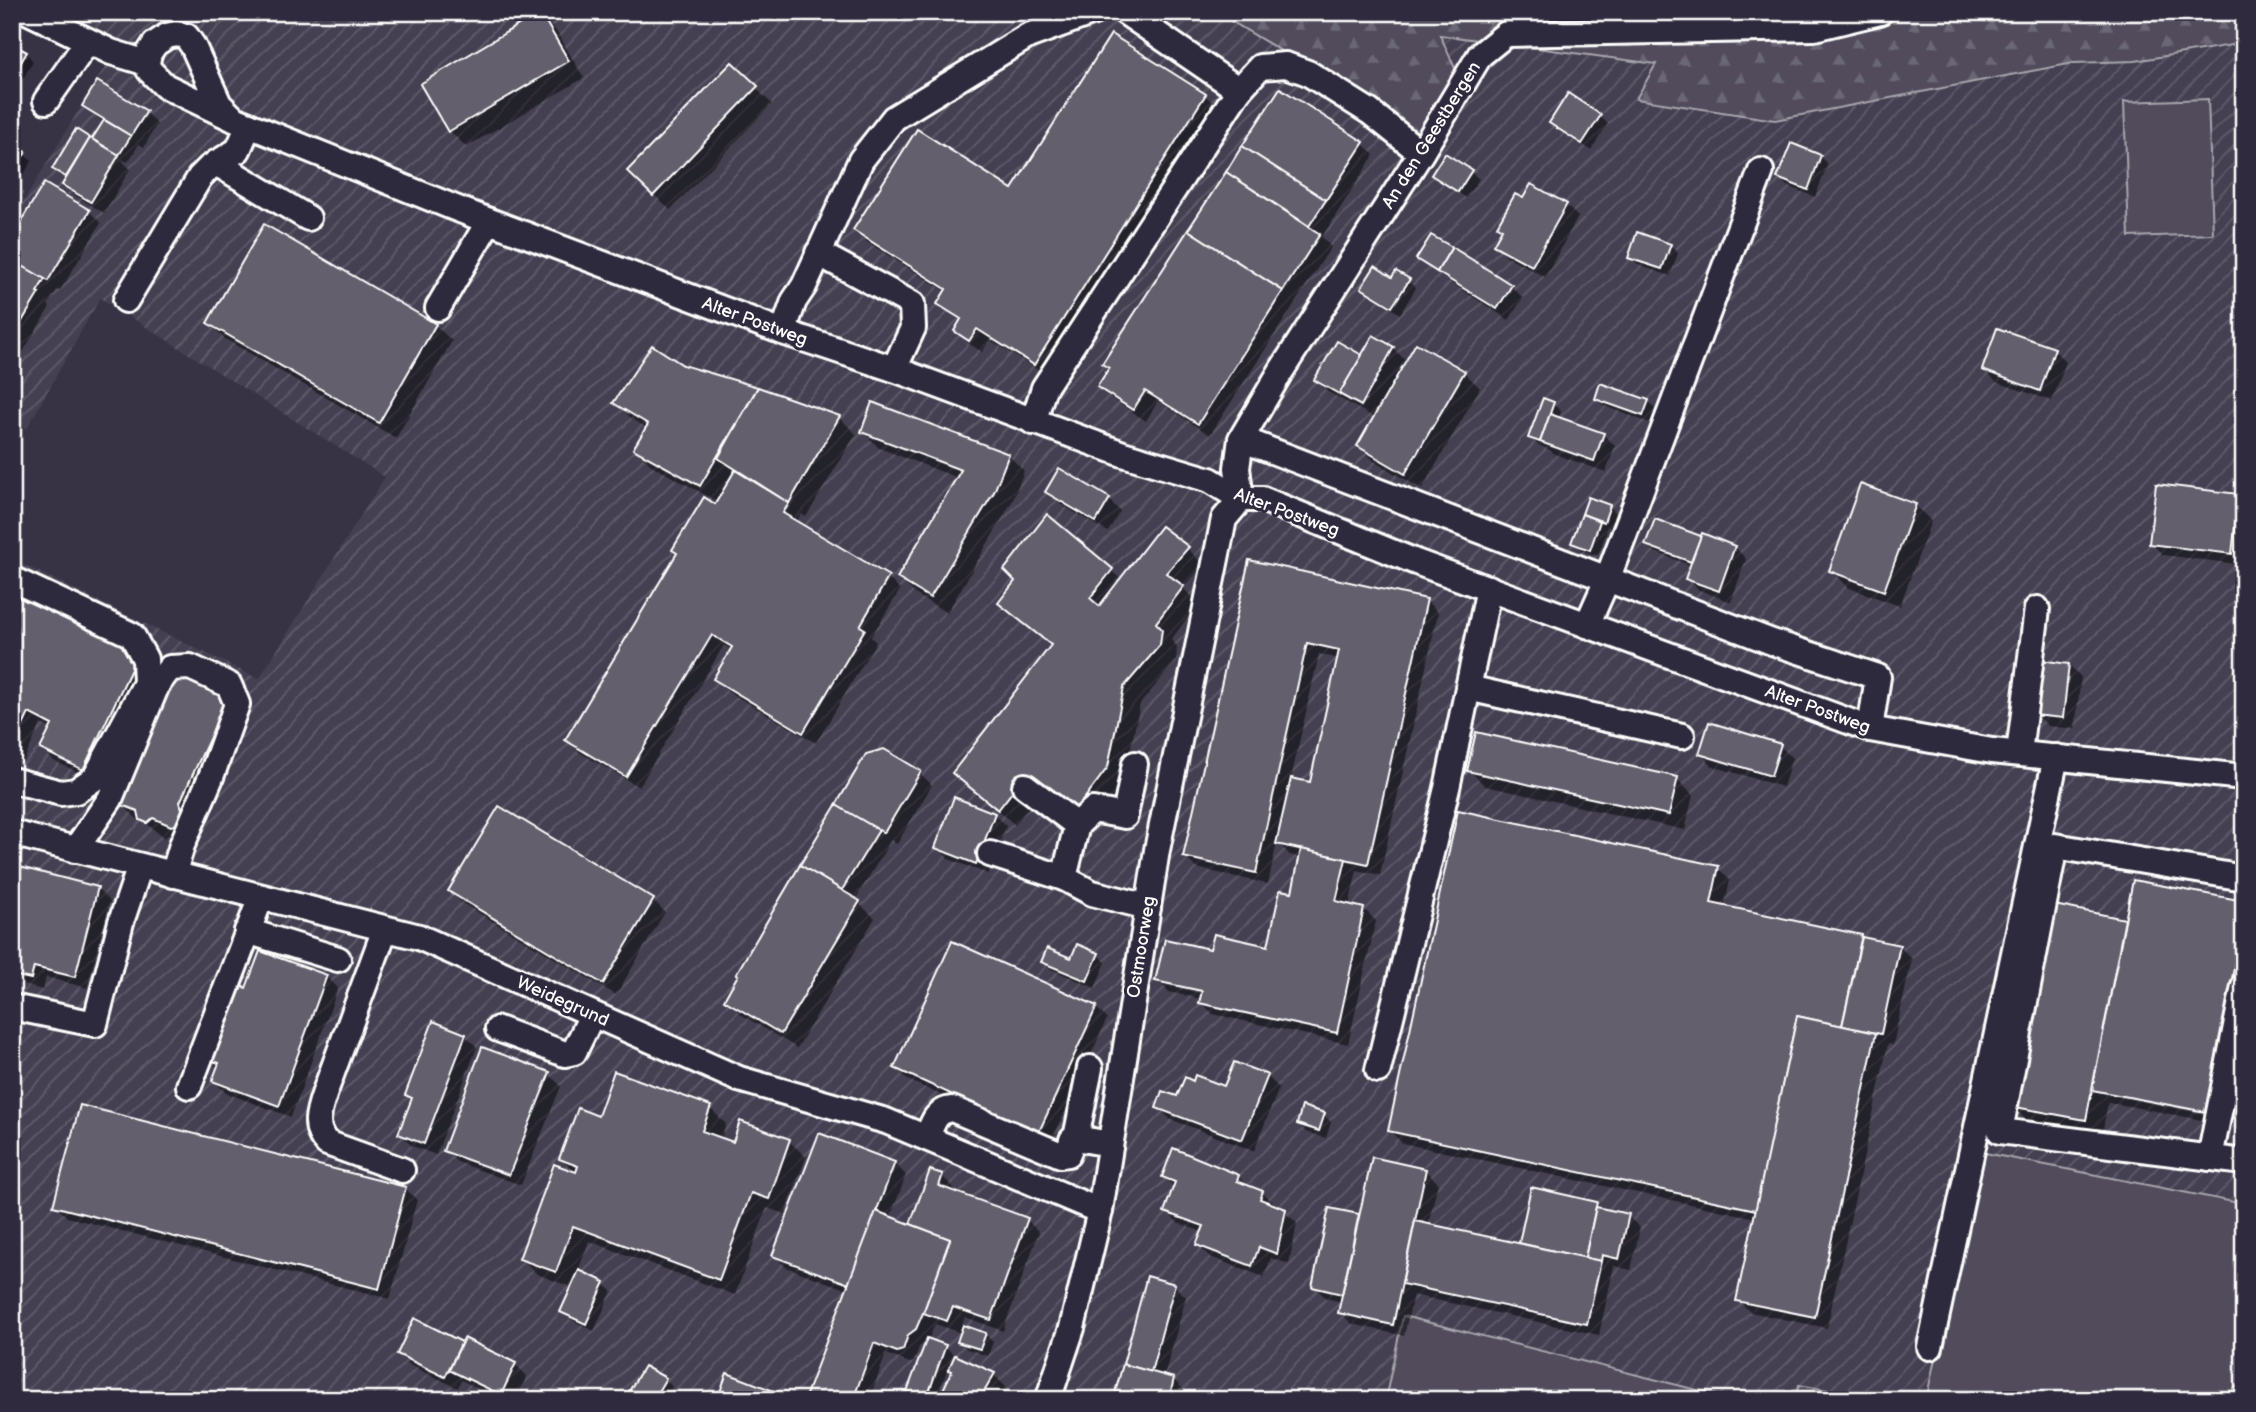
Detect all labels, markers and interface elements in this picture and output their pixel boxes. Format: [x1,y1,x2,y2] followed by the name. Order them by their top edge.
[1378,58,1485,213] street label: An den Geestbergen
[699,293,810,350] street label: Alter Postweg
[1231,484,1342,541] street label: Alter Postweg
[1762,681,1873,738] street label: Alter Postweg
[1123,895,1160,1000] street label: Ostmoorweg
[513,972,612,1031] street label: Weidegrund

